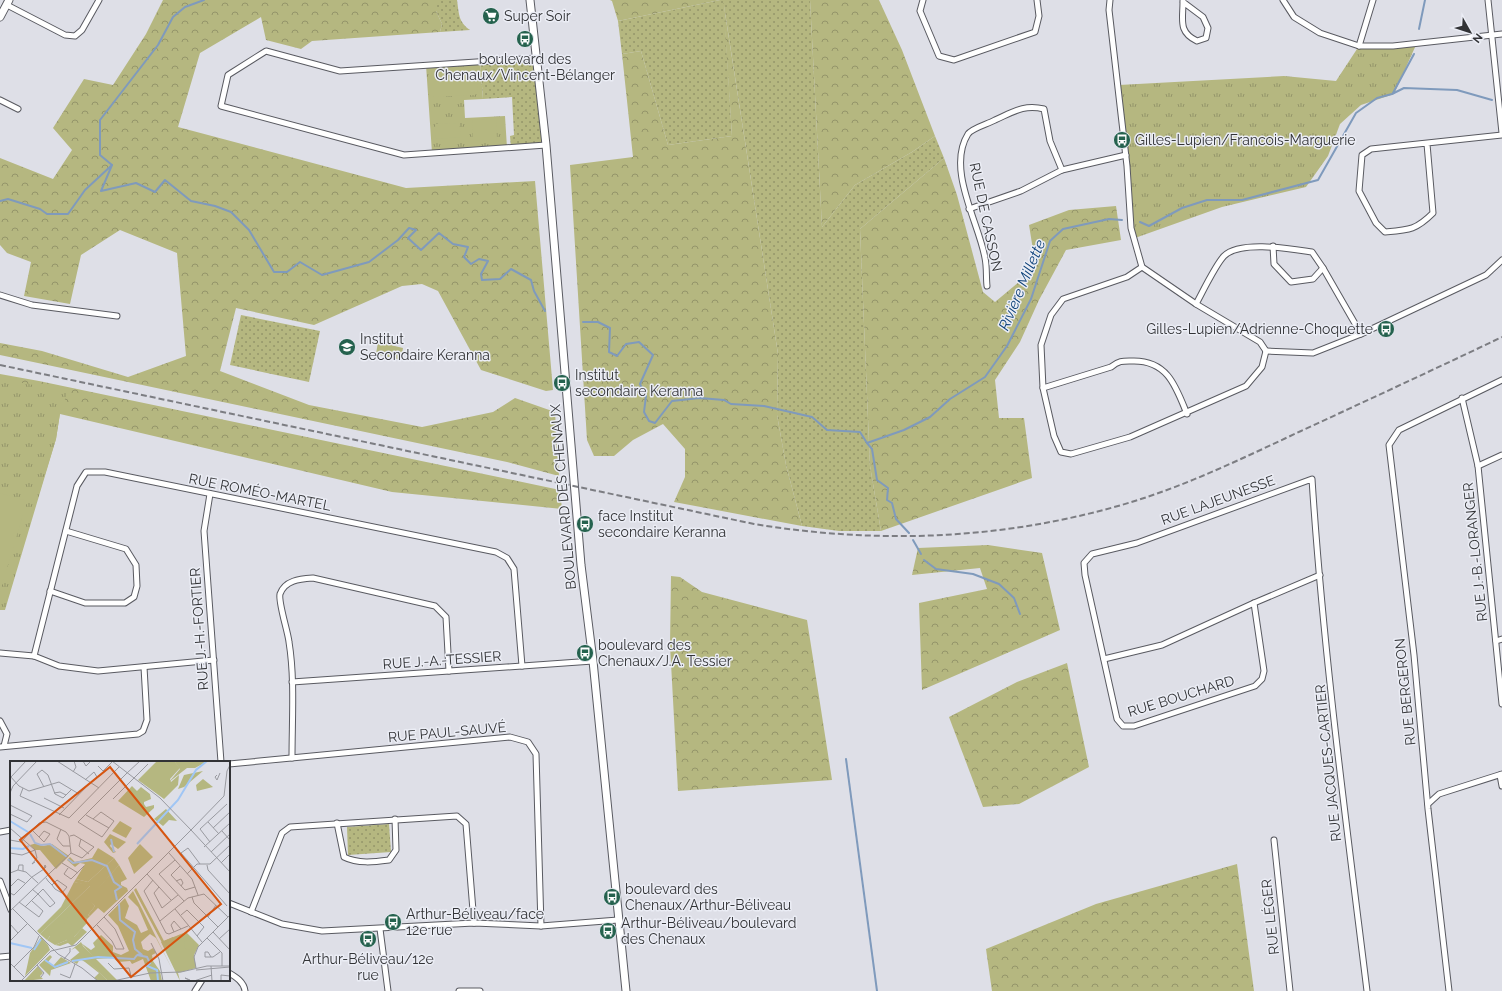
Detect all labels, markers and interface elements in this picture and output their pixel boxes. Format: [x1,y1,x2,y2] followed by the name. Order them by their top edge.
[481,6,501,26] supermarket icon: Super Soir
[504,8,571,24] place label: Super Soir
[1450,12,1490,52] north arrow
[515,29,535,49] bus stop icon: boulevard des Chenaux/Vincent-Bélanger
[1470,31,1485,45] text: N
[435,51,615,83] place label: boulevard des Chenaux/Vincent-Bélanger
[1112,130,1132,150] bus stop icon: Gilles-Lupien/Francois-Marguerie
[1135,132,1356,148] place label: Gilles-Lupien/Francois-Marguerie
[967,161,1005,273] street label: RUE DE CASSON
[995,237,1049,333] water label: Rivière Millette
[1376,319,1396,339] bus stop icon: Gilles-Lupien/Adrienne-Choquette
[1146,321,1373,337] place label: Gilles-Lupien/Adrienne-Choquette
[360,331,490,363] place label: Institut Secondaire Keranna
[337,337,357,357] school or university icon: Institut Secondaire Keranna
[575,367,703,399] place label: Institut secondaire Keranna
[552,373,572,393] bus stop icon: Institut secondaire Keranna
[547,403,579,590] street label: BOULEVARD DES CHENAUX
[188,469,333,514] street label: RUE ROMÉO-MARTEL
[1159,472,1277,528] street label: RUE LAJEUNESSE
[1460,482,1490,622] street label: RUE J.-B.-LORANGER
[598,508,726,540] place label: face Institut secondaire Keranna
[575,514,595,534] bus stop icon: face Institut secondaire Keranna
[187,567,211,691] street label: RUE J.-H.-FORTIER
[598,637,732,669] place label: boulevard des Chenaux/J.A. Tessier
[1391,638,1419,746] street label: RUE BERGERON
[575,643,595,663] bus stop icon: boulevard des Chenaux/J.A. Tessier
[382,648,502,672] street label: RUE J.-A.-TESSIER
[1126,672,1236,720] street label: RUE BOUCHARD
[1312,684,1344,842] street label: RUE JACQUES-CARTIER
[387,718,507,745] street label: RUE PAUL-SAUVÉ
[10,761,230,981] inset map
[1257,878,1282,956] street label: RUE LÉGER
[625,881,791,913] place label: boulevard des Chenaux/Arthur-Béliveau
[602,887,622,907] bus stop icon: boulevard des Chenaux/Arthur-Béliveau
[406,906,544,938] place label: Arthur-Béliveau/face 12e rue
[383,912,403,932] bus stop icon: Arthur-Béliveau/face 12e rue
[621,915,797,947] place label: Arthur-Béliveau/boulevard des Chenaux
[598,921,618,941] bus stop icon: Arthur-Béliveau/boulevard des Chenaux
[358,929,378,949] bus stop icon: Arthur-Béliveau/12e rue
[302,951,434,983] place label: Arthur-Béliveau/12e rue

